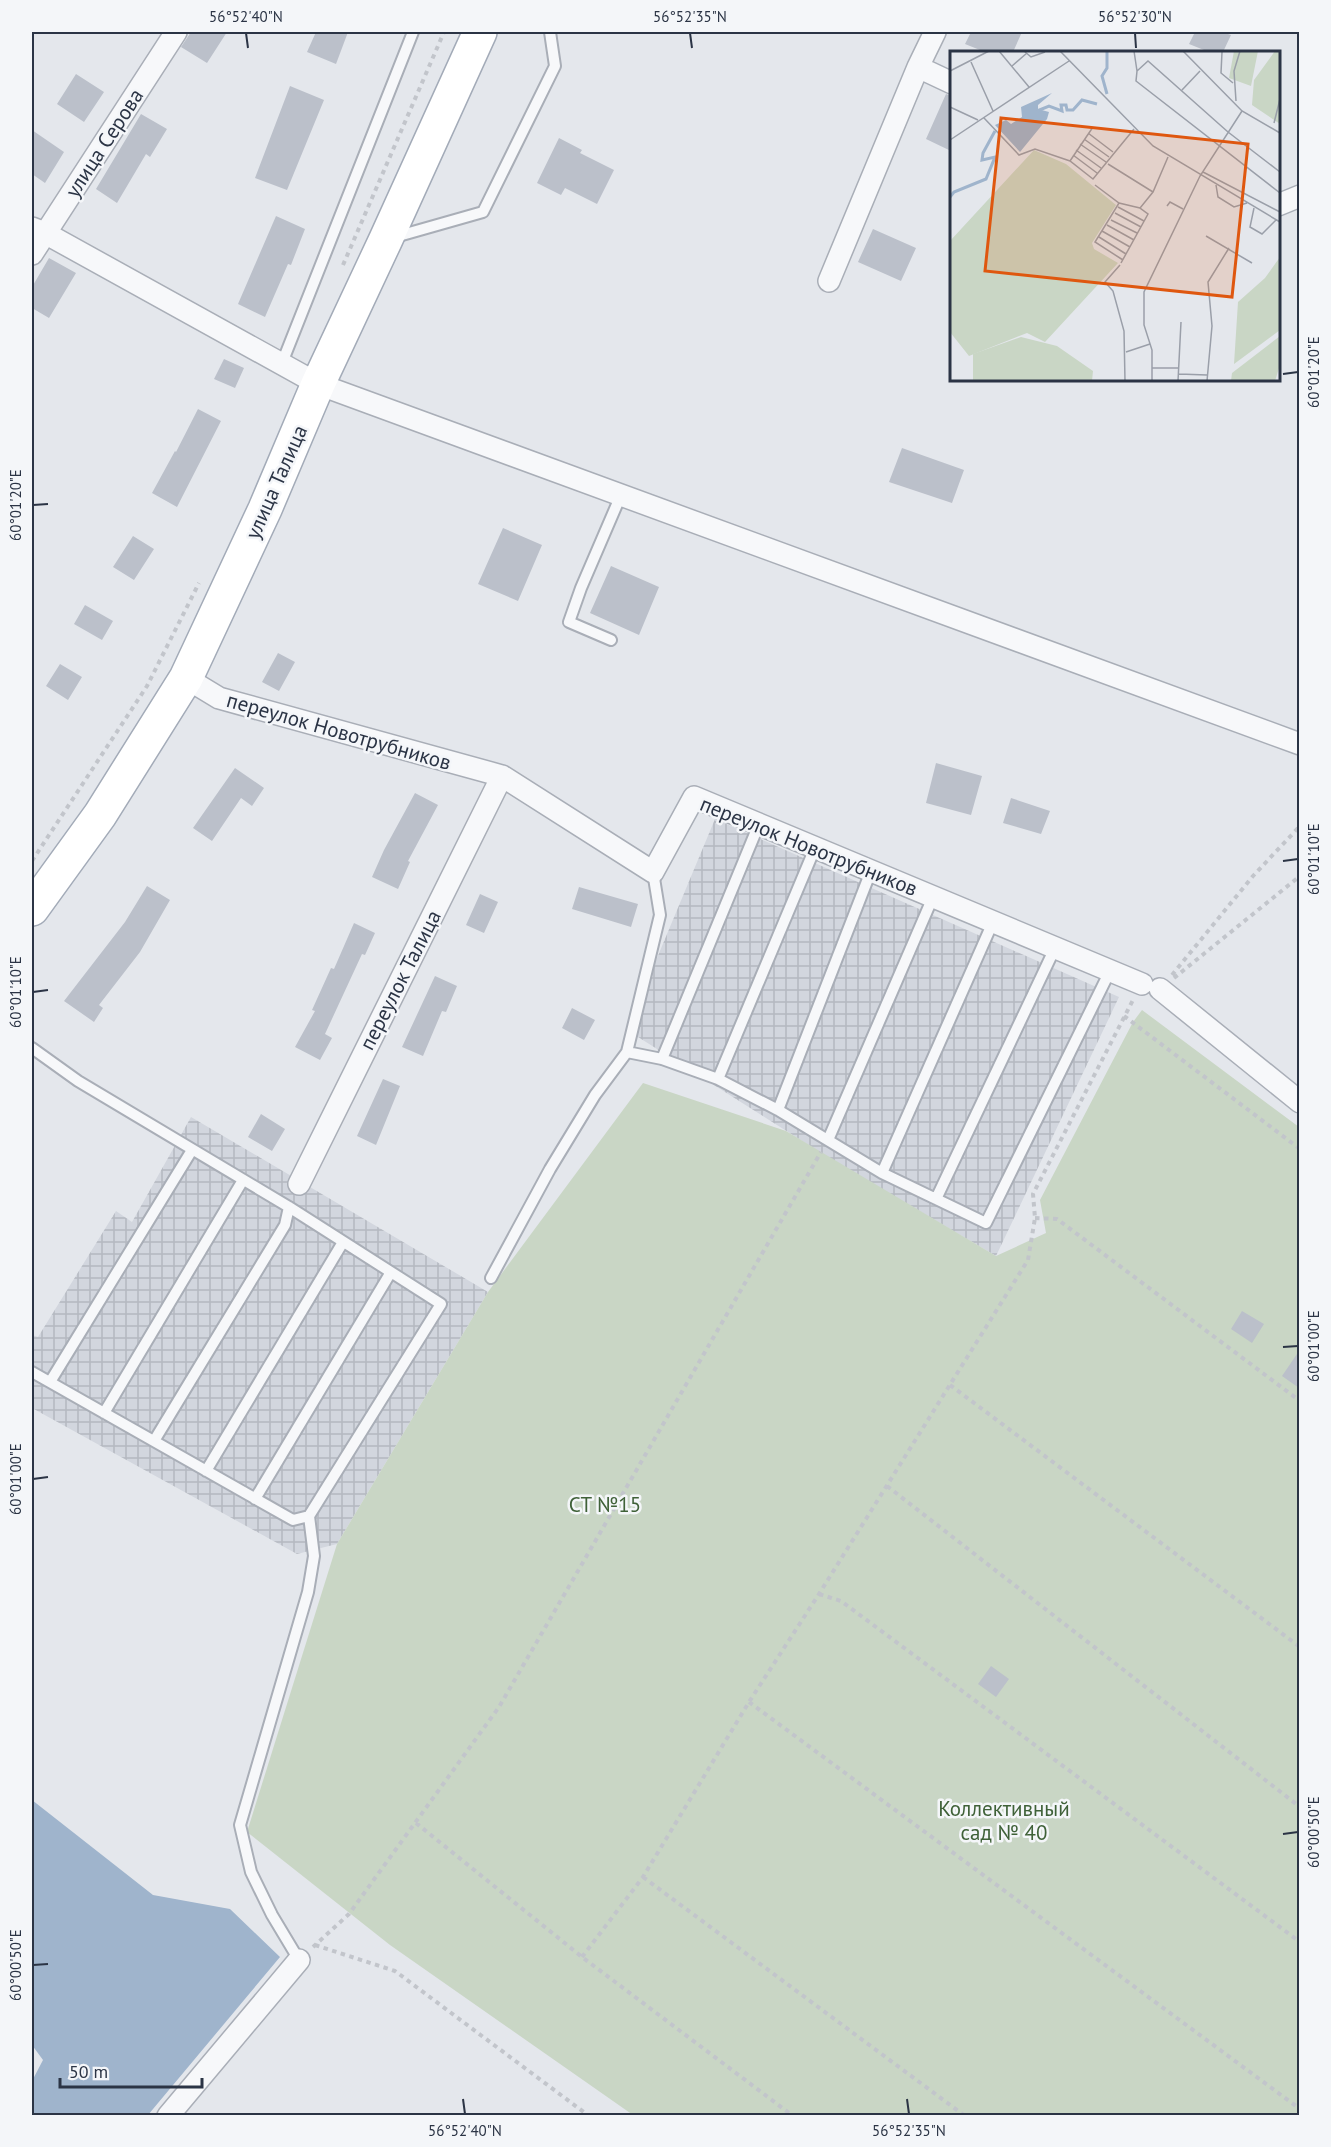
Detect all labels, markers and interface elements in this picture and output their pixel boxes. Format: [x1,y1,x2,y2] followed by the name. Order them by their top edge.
[209,7,283,26] text: 56°52'40"N
[653,7,727,26] text: 56°52'35"N
[1098,7,1172,26] text: 56°52'30"N
[950,51,1280,381] inset map
[59,83,149,203] street label: улица Серова
[1304,336,1323,408] text: 60°01'20"E
[239,421,313,543] street label: улица Талица
[6,469,25,541] text: 60°01'20"E
[224,686,454,776] street label: переулок Новотрубников
[696,790,922,902] street label: переулок Новотрубников
[1304,823,1323,895] text: 60°01'10"E
[353,905,447,1055] street label: переулок Талица
[6,956,25,1028] text: 60°01'10"E
[1304,1310,1323,1382] text: 60°01'00"E
[6,1443,25,1515] text: 60°01'00"E
[569,1491,641,1518] park label: СТ №15
[938,1795,1070,1846] park label: Коллективный сад № 40
[1304,1796,1323,1868] text: 60°00'50"E
[6,1929,25,2001] text: 60°00'50"E
[60,2051,202,2089] scale bar
[69,2060,108,2083] text: 50 m
[428,2121,502,2140] text: 56°52'40"N
[872,2121,946,2140] text: 56°52'35"N

